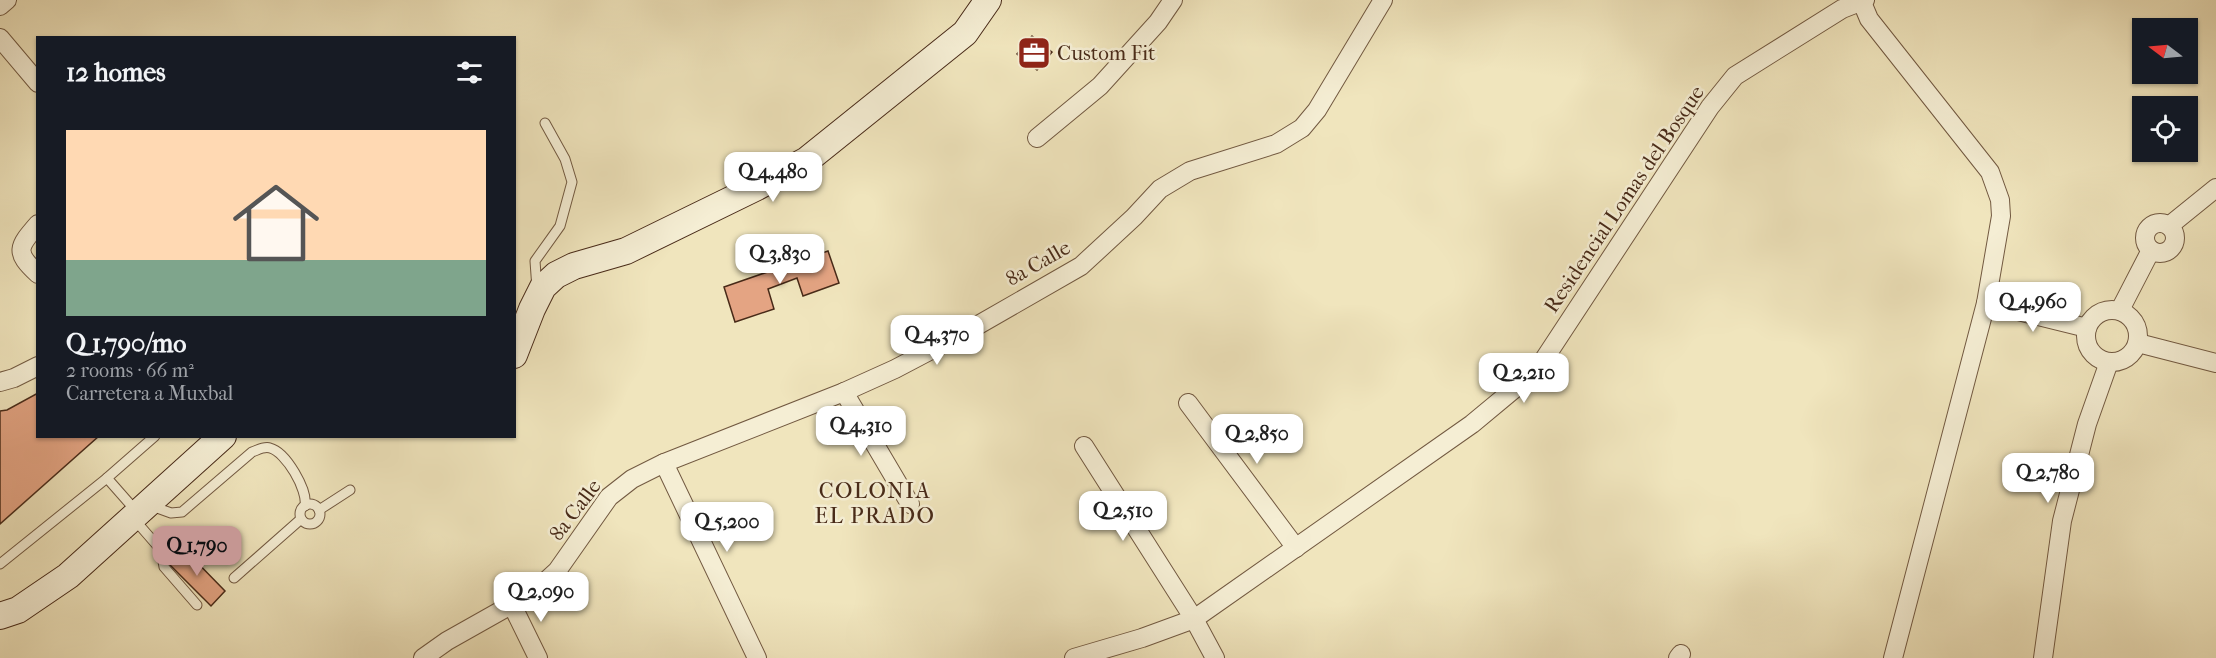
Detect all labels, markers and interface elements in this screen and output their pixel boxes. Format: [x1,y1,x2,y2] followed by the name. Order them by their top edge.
[2132,18,2198,84] north arrow
[2132,18,2198,162] map controls
[1016,35,1052,71] office icon: Custom Fit
[1057,41,1156,65] place label: Custom Fit
[453,56,486,89] icon: filters
[66,57,166,88] text: 12 homes
[1539,81,1709,317] street label: Residencial Lomas del Bosque
[2132,96,2198,162] button: locate
[718,152,828,203] pin: Q 4,480
[738,160,808,183] text: Q 4,480
[222,169,330,277] icon: home
[725,234,835,285] pin: Q 3,830
[1001,235,1075,291] street label: 8a Calle
[749,242,811,265] text: Q 3,830
[1978,282,2088,333] pin: Q 4,960
[1999,290,2067,313] text: Q 4,960
[882,315,992,366] pin: Q 4,370
[905,323,969,346] text: Q 4,370
[66,328,186,359] text: Q 1,790/mo
[1469,353,1579,404] pin: Q 2,210
[66,359,194,382] text: 2 rooms · 66 m²
[1493,361,1555,384] text: Q 2,210
[66,382,233,405] text: Carretera a Muxbal
[806,406,916,457] pin: Q 4,310
[830,414,892,437] text: Q 4,310
[1202,414,1312,465] pin: Q 2,850
[1225,422,1289,445] text: Q 2,850
[1993,453,2103,504] pin: Q 2,780
[2016,461,2080,484] text: Q 2,780
[544,475,606,545] street label: 8a Calle
[814,478,936,529] district label: COLONIA EL PRADO
[1068,491,1178,542] pin: Q 2,510
[1093,499,1153,522] text: Q 2,510
[672,502,782,553] pin: Q 5,200
[695,510,759,533] text: Q 5,200
[142,526,252,577] pin: Q 1,790
[166,534,228,557] text: Q 1,790
[486,572,596,623] pin: Q 2,090
[508,580,574,603] text: Q 2,090

